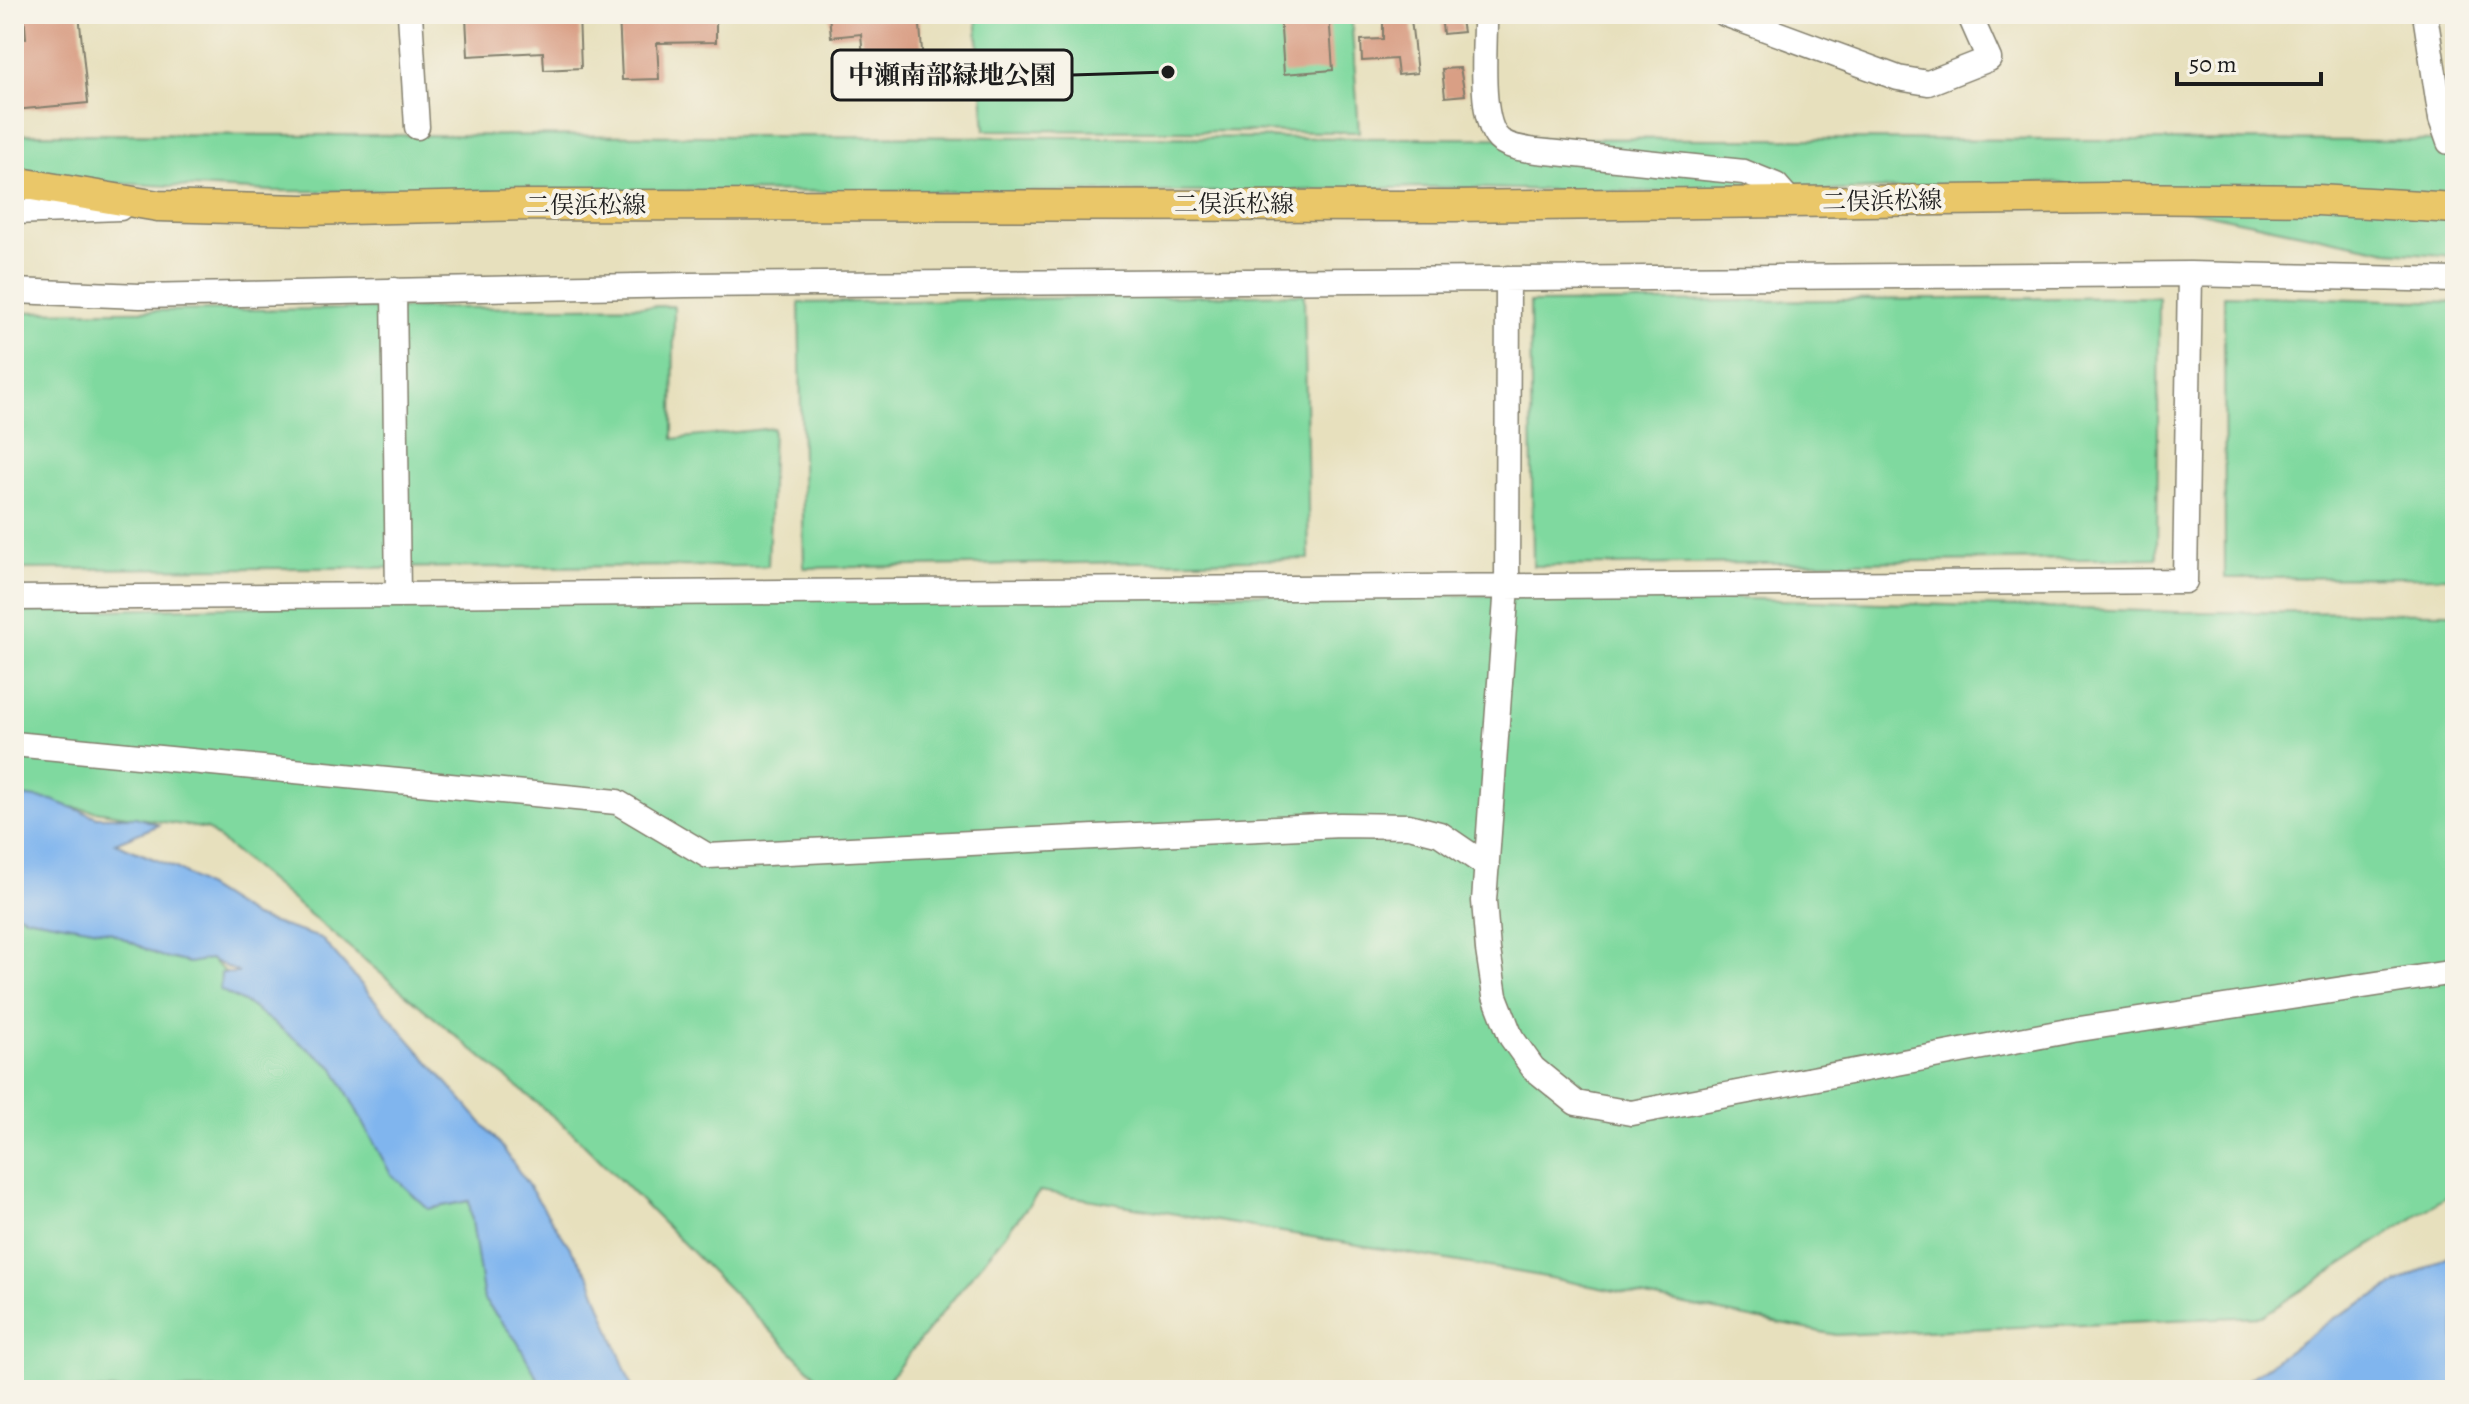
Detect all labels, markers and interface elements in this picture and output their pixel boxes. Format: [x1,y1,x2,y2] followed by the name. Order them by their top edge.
[2177,36,2321,86] scale bar
[2189,48,2237,80] text: 50 m
[832,50,1072,100] callout: 中瀬南部緑地公園
[848,58,1056,93] text: 中瀬南部緑地公園
[1822,184,1942,218] street label: 二俣浜松線
[1174,188,1294,220] street label: 二俣浜松線
[526,189,646,221] street label: 二俣浜松線

